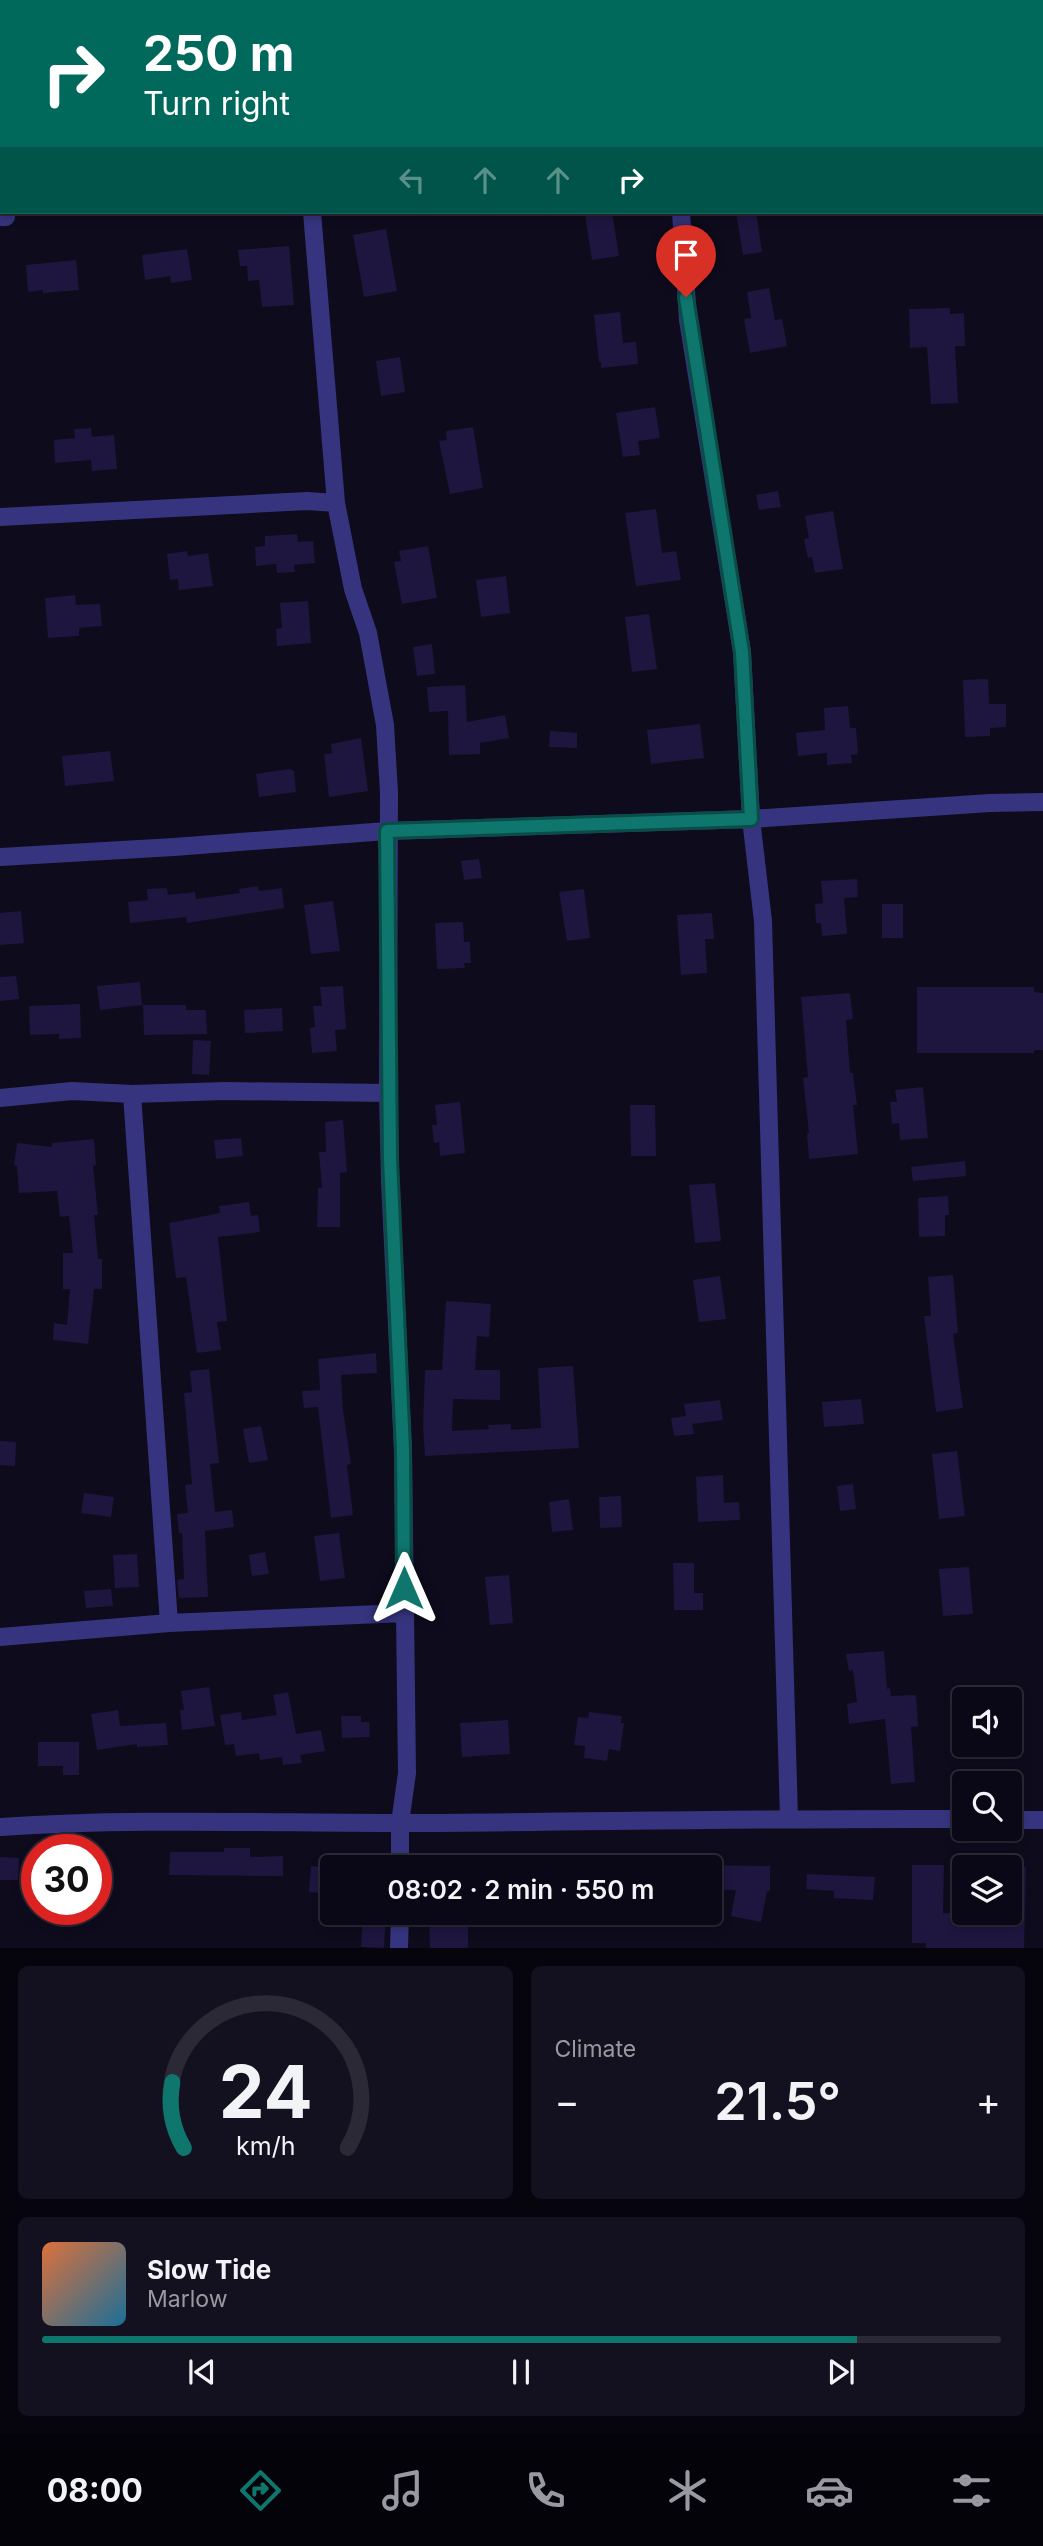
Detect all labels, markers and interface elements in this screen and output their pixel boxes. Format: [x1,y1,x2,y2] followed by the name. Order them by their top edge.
[143,24,295,83] text: 250 m
[28,28,119,119] icon: right
[143,84,290,123] text: Turn right
[393,161,431,199] icon: left
[466,161,504,199] icon: ahead
[539,161,577,199] icon: ahead
[612,161,650,199] icon: right
[656,225,716,297] pin
[667,236,705,274] icon: arrive
[367,1551,441,1625] position arrow
[952,1687,1022,1925] map controls
[952,1687,1022,1757] button: sound
[952,1771,1022,1841] button: search
[21,1834,112,1925] speed limit sign: 30
[952,1855,1022,1925] button: layers
[388,1874,654,1905] text: 08:02 · 2 min · 550 m
[555,2035,636,2063] text: Climate
[218,2048,312,2137] text: 24
[714,2070,841,2133] text: 21.5°
[555,2078,580,2124] text: −
[976,2078,1001,2124] text: +
[236,2131,295,2161] text: km/h
[147,2254,271,2285] text: Slow Tide
[147,2285,227,2313] text: Marlow
[183,2353,221,2391] icon: previous
[502,2353,540,2391] icon: pause
[822,2353,860,2391] icon: next
[236,2466,285,2515] icon: directions
[378,2466,427,2515] icon: music
[521,2466,570,2515] icon: phone
[663,2466,712,2515] icon: climate
[805,2466,854,2515] icon: car
[947,2466,996,2515] icon: filters
[47,2471,143,2510] text: 08:00

